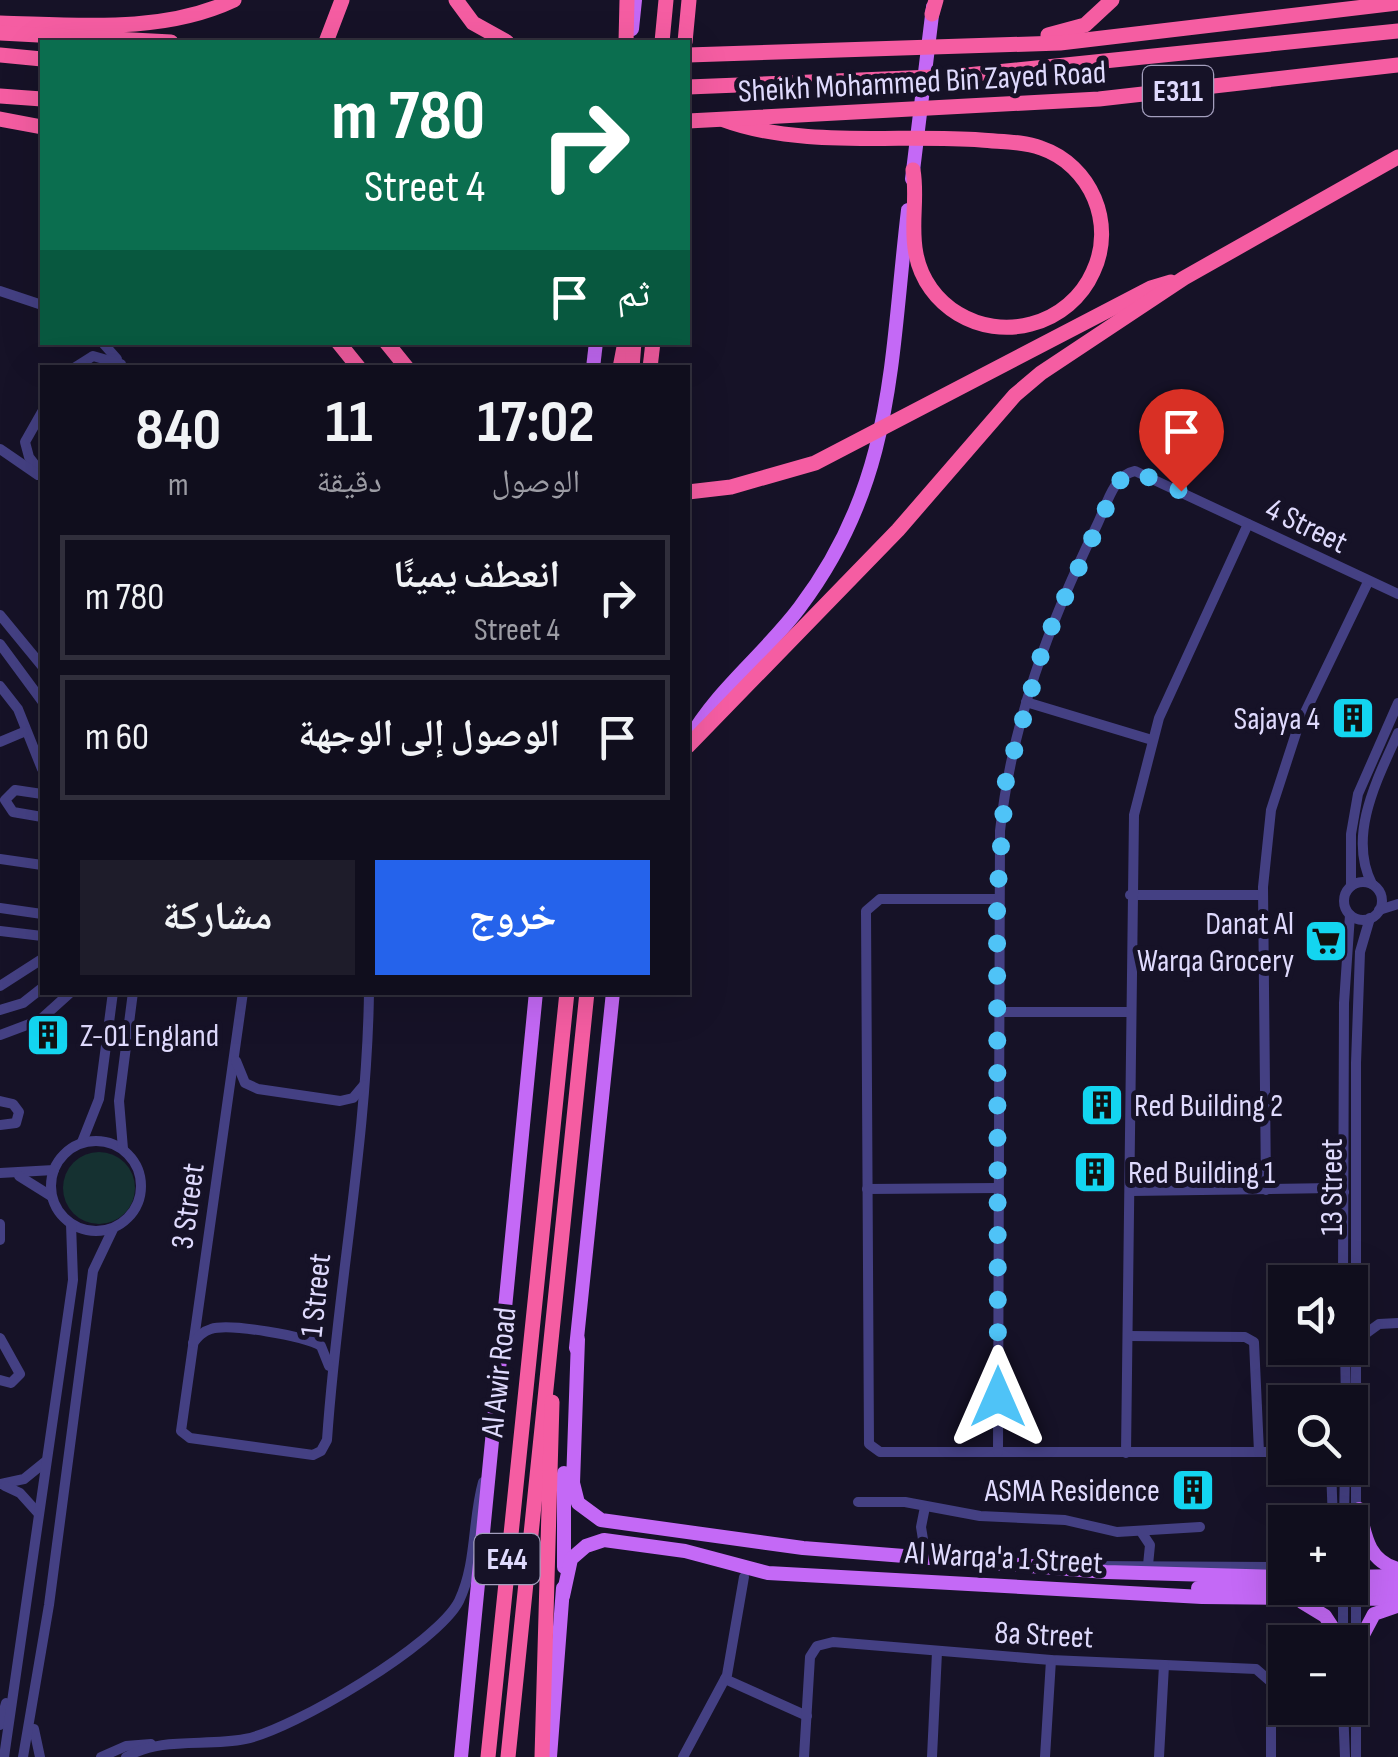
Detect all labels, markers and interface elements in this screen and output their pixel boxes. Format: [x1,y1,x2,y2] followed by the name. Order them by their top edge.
[737,53,1107,112] street label: Sheikh Mohammed Bin Zayed Road
[1143,66,1213,116] road number: E311
[331,75,485,159] text: 780 m
[520,80,650,210] icon: right
[364,160,485,215] text: 4 Street
[542,270,597,325] icon: arrive
[617,272,650,317] text: ثم
[326,387,373,459] text: 11
[477,387,594,459] text: 17:02
[1139,389,1224,492] pin
[136,395,221,467] text: 840
[1154,404,1209,459] icon: arrive
[317,463,382,502] text: دقيقة
[492,463,580,502] text: الوصول
[168,466,189,505] text: m
[1259,490,1354,563] street label: 4 Street
[393,553,560,598] text: انعطف يمينًا
[590,570,645,625] icon: right
[85,575,164,620] text: 780 m
[474,611,560,650] text: 4 Street
[1330,695,1376,741] building icon: Sajaya 4
[1234,700,1320,739] place label: Sajaya 4
[590,710,645,765] icon: arrive
[298,712,560,757] text: الوصول إلى الوجهة
[85,715,149,760] text: 60 m
[80,860,355,975] button: مشاركة
[375,860,650,975] button: خروج
[1137,905,1294,981] place label: Danat Al Warqa Grocery
[1303,918,1349,964] supermarket icon: Danat Al Warqa Grocery
[25,1012,71,1058] building icon: Z-01 England
[80,1017,219,1056] place label: Z-01 England
[1079,1082,1125,1128] building icon: Red Building 2
[1134,1087,1283,1126] place label: Red Building 2
[1313,1138,1352,1236] street label: 13 Street
[1072,1149,1118,1195] building icon: Red Building 1
[1128,1154,1275,1193] place label: Red Building 1
[163,1161,214,1252] street label: 3 Street
[293,1251,340,1339] street label: 1 Street
[1268,1265,1368,1725] map controls
[1268,1265,1368,1365] button: sound
[473,1305,526,1440] street label: Al Awir Road
[946,1345,1050,1449] position arrow
[1268,1385,1368,1485] button: search
[1170,1467,1216,1513] building icon: ASMA Residence
[984,1472,1160,1511] place label: ASMA Residence
[1268,1505,1368,1605] button: +
[474,1534,540,1584] road number: E44
[903,1534,1104,1583] street label: Al Warqa'a 1 Street
[993,1613,1094,1658] street label: 8a Street
[1268,1625,1368,1725] button: −

